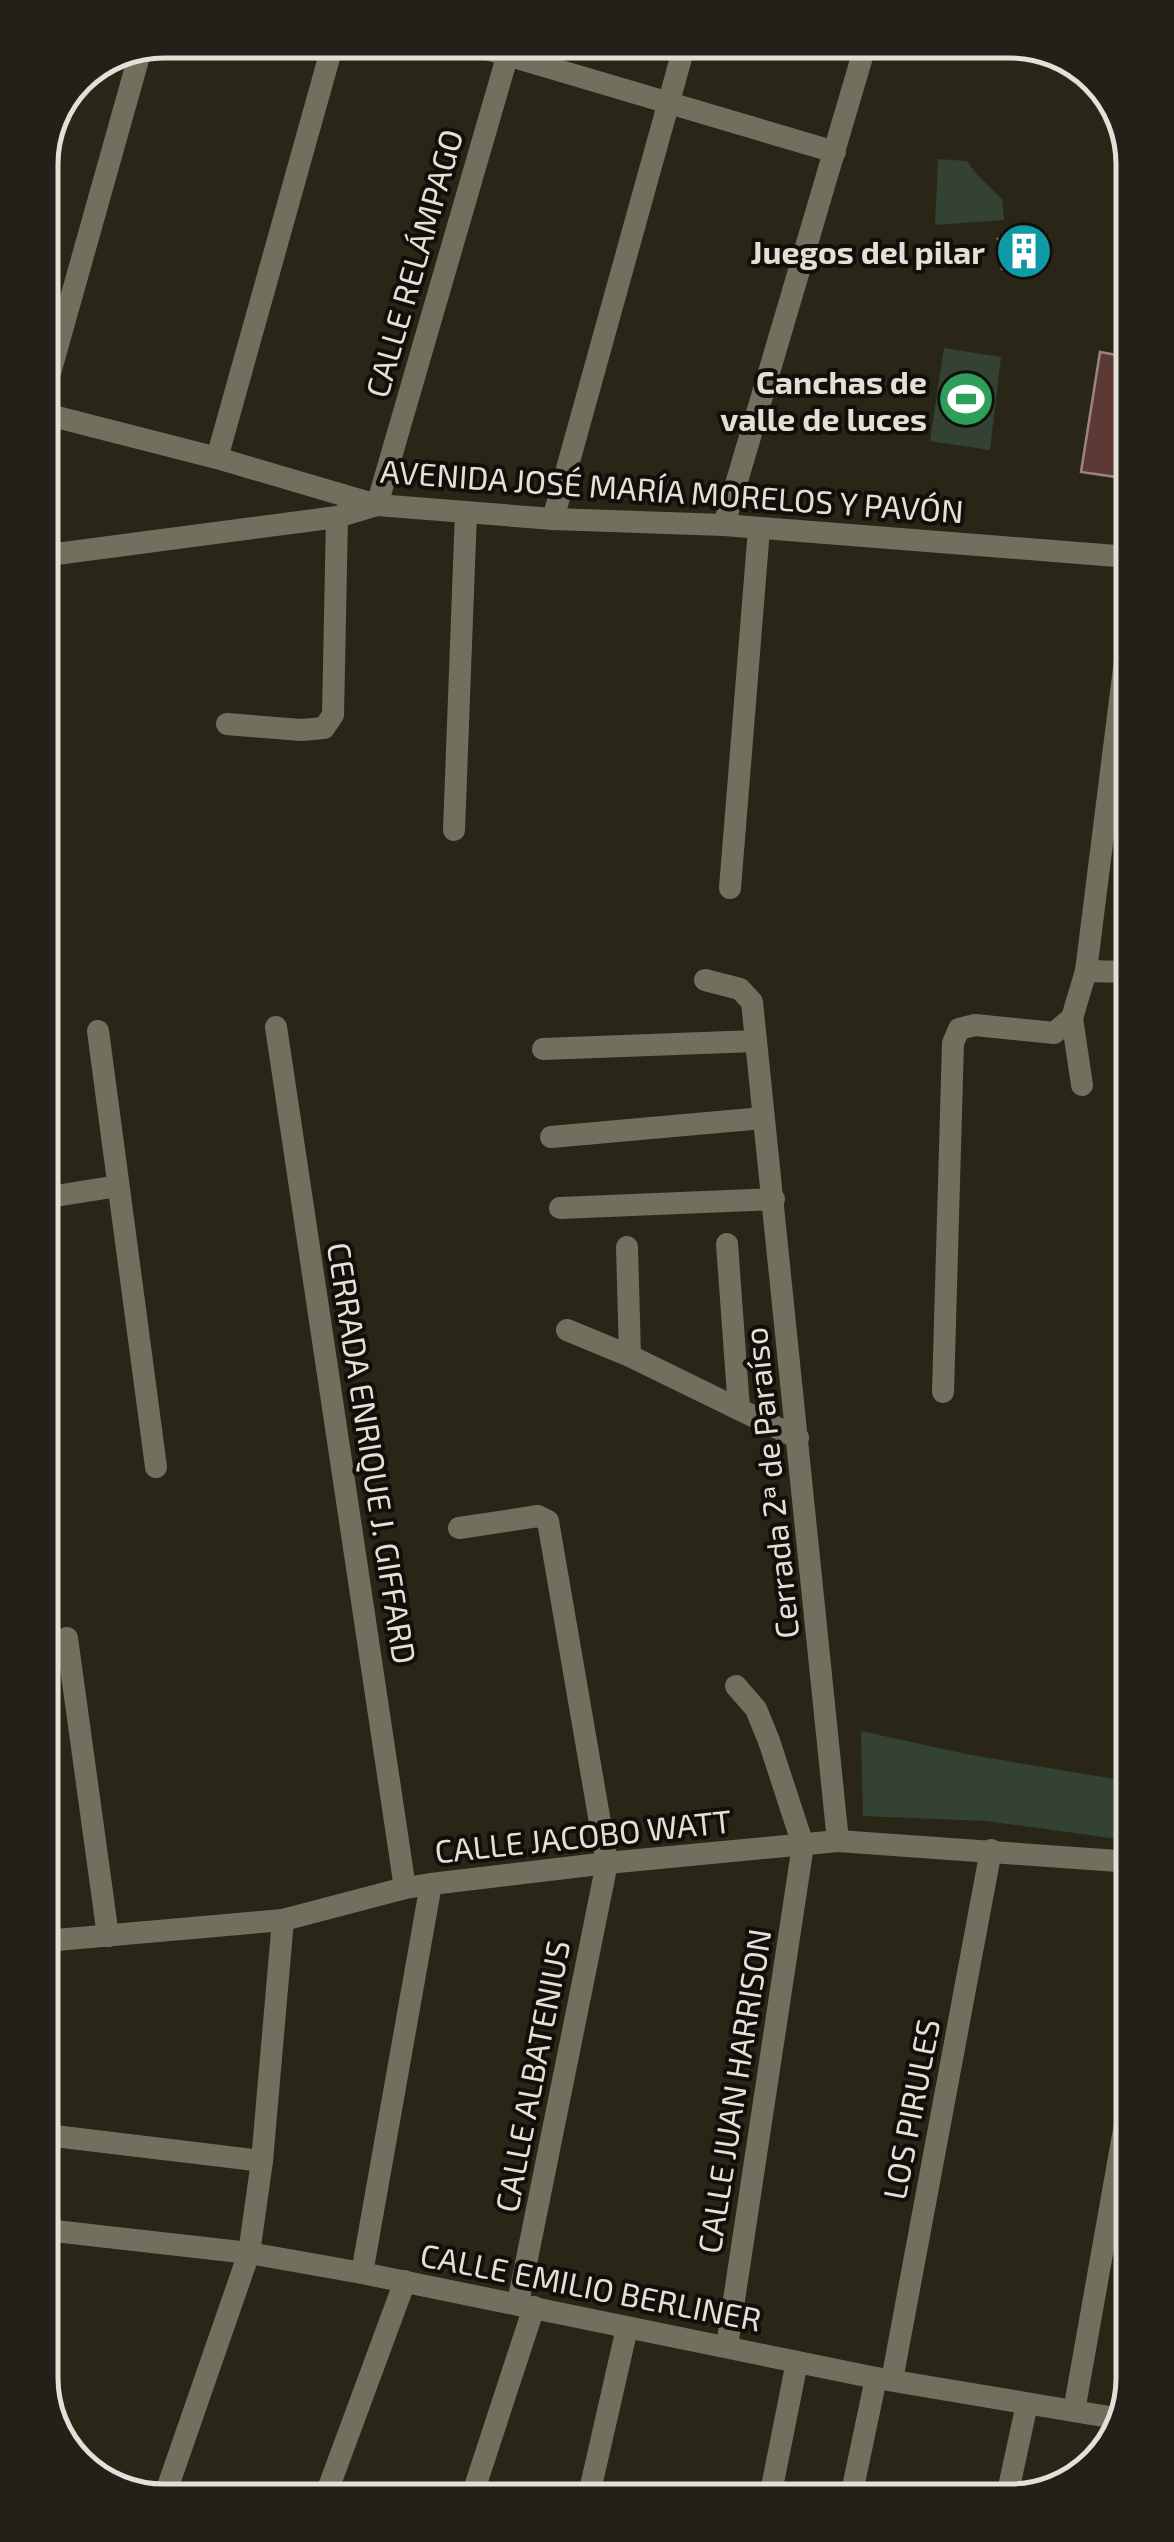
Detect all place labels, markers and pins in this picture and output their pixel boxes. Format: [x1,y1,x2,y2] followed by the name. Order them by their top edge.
[994,221,1054,281] building icon: Juegos del pilar
[751,232,985,270] place label: Juegos del pilar
[720,362,927,437] place label: Canchas de valle de luces
[936,369,996,429] sports icon: Canchas de valle de luces

